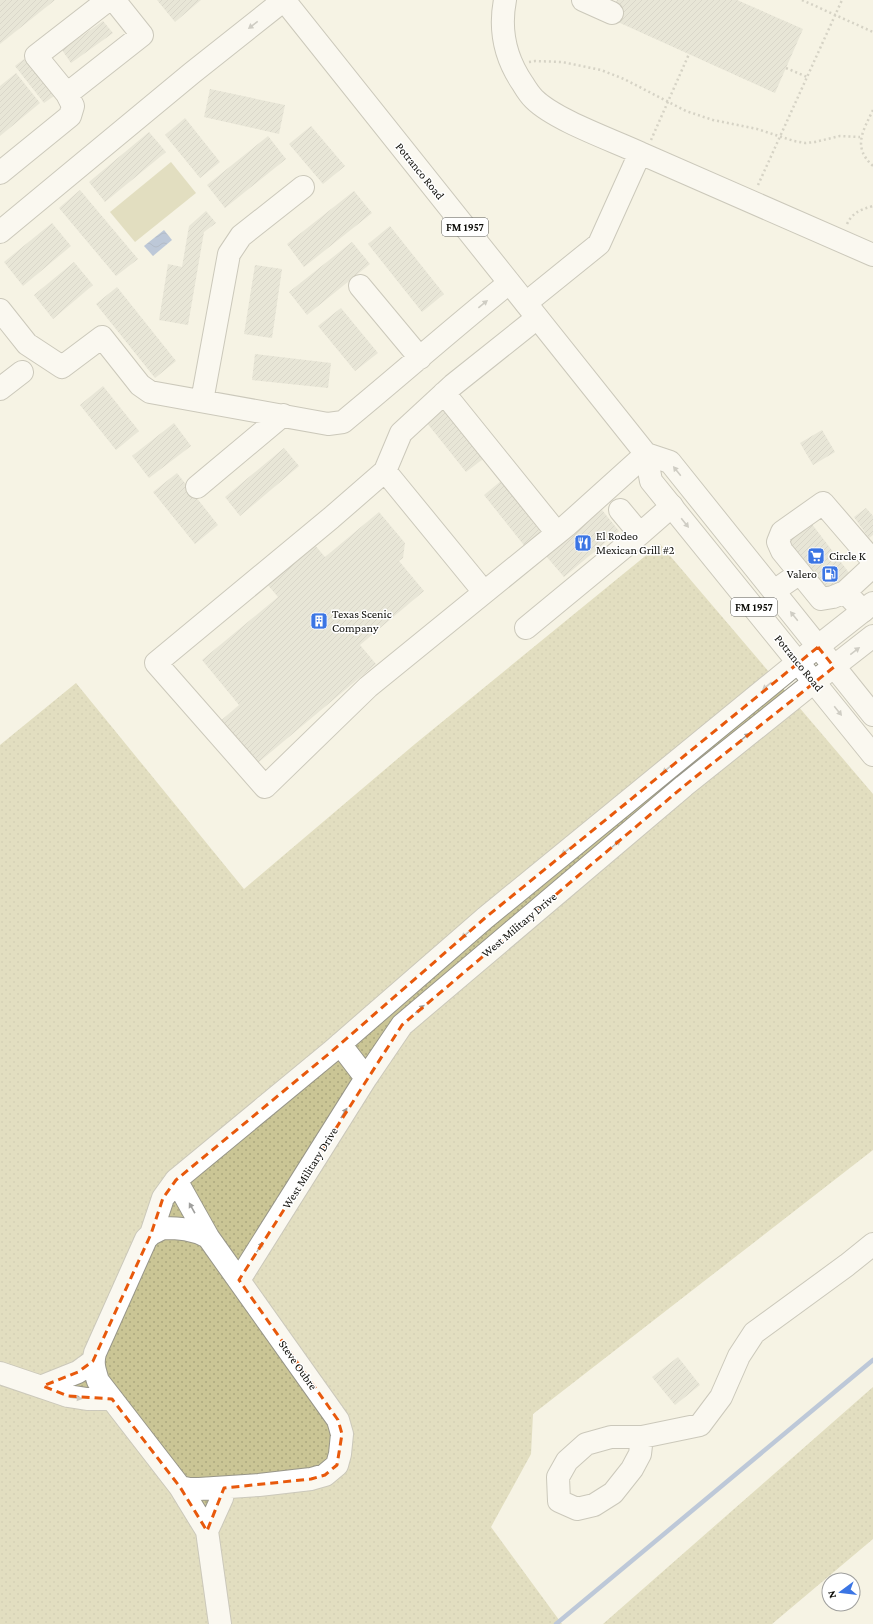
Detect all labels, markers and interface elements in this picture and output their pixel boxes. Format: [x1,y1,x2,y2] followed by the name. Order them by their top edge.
[248,20,259,29] one-way arrow
[393,140,448,203] street label: Potranco Road
[442,218,488,236] road number: FM 1957
[478,299,489,308] one-way arrow
[673,466,681,477] one-way arrow
[681,517,690,528] one-way arrow
[596,529,675,557] place label: El Rodeo Mexican Grill #2
[573,533,593,553] restaurant icon: El Rodeo Mexican Grill #2
[806,546,826,566] supermarket icon: Circle K
[829,549,866,563] place label: Circle K
[820,564,840,584] fuel station icon: Valero
[787,567,817,581] place label: Valero
[731,598,777,616] road number: FM 1957
[332,607,392,635] place label: Texas Scenic Company
[309,611,329,631] building icon: Texas Scenic Company
[789,611,798,622] one-way arrow
[772,632,827,695] street label: Potranco Road
[849,647,860,655] one-way arrow
[762,682,773,691] one-way arrow
[833,705,842,716] one-way arrow
[740,732,751,741] one-way arrow
[662,765,673,774] one-way arrow
[610,839,621,848] one-way arrow
[561,847,572,856] one-way arrow
[479,890,559,960] street label: West Military Drive
[461,930,471,939] one-way arrow
[415,1005,426,1014] one-way arrow
[340,1108,348,1118] one-way arrow
[279,1125,341,1211] street label: West Military Drive
[188,1202,195,1214] one-way arrow
[256,1242,264,1252] one-way arrow
[276,1337,320,1393] street label: Steve Oubre
[70,1395,83,1401] one-way arrow
[821,1572,861,1612] north arrow
[824,1589,838,1600] text: N

